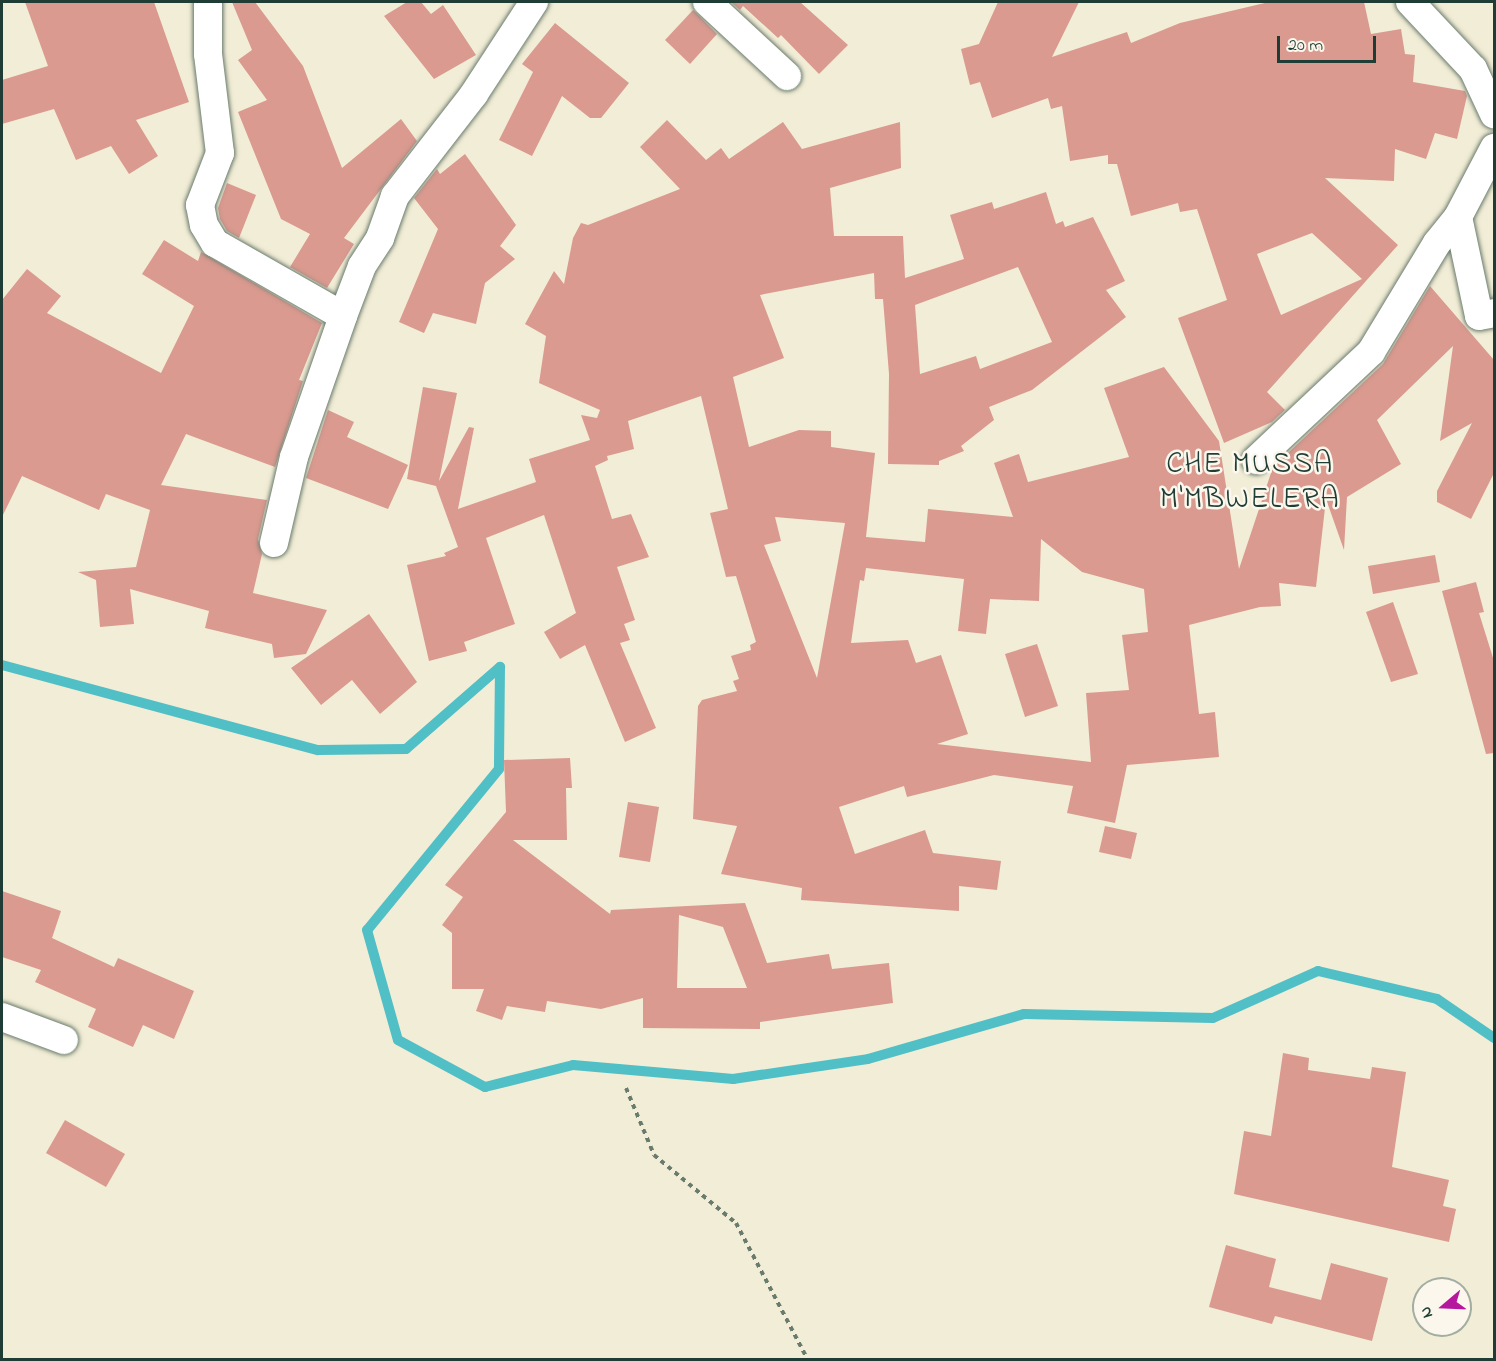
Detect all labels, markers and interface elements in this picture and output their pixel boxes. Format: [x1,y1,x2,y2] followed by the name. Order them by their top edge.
[1280,24,1379,62] scale bar
[1288,33,1323,59] text: 20 m
[1160,447,1340,518] district label: CHE MUSSA M'MBWELERA
[1412,1277,1472,1337] north arrow
[1414,1303,1440,1321] text: N

